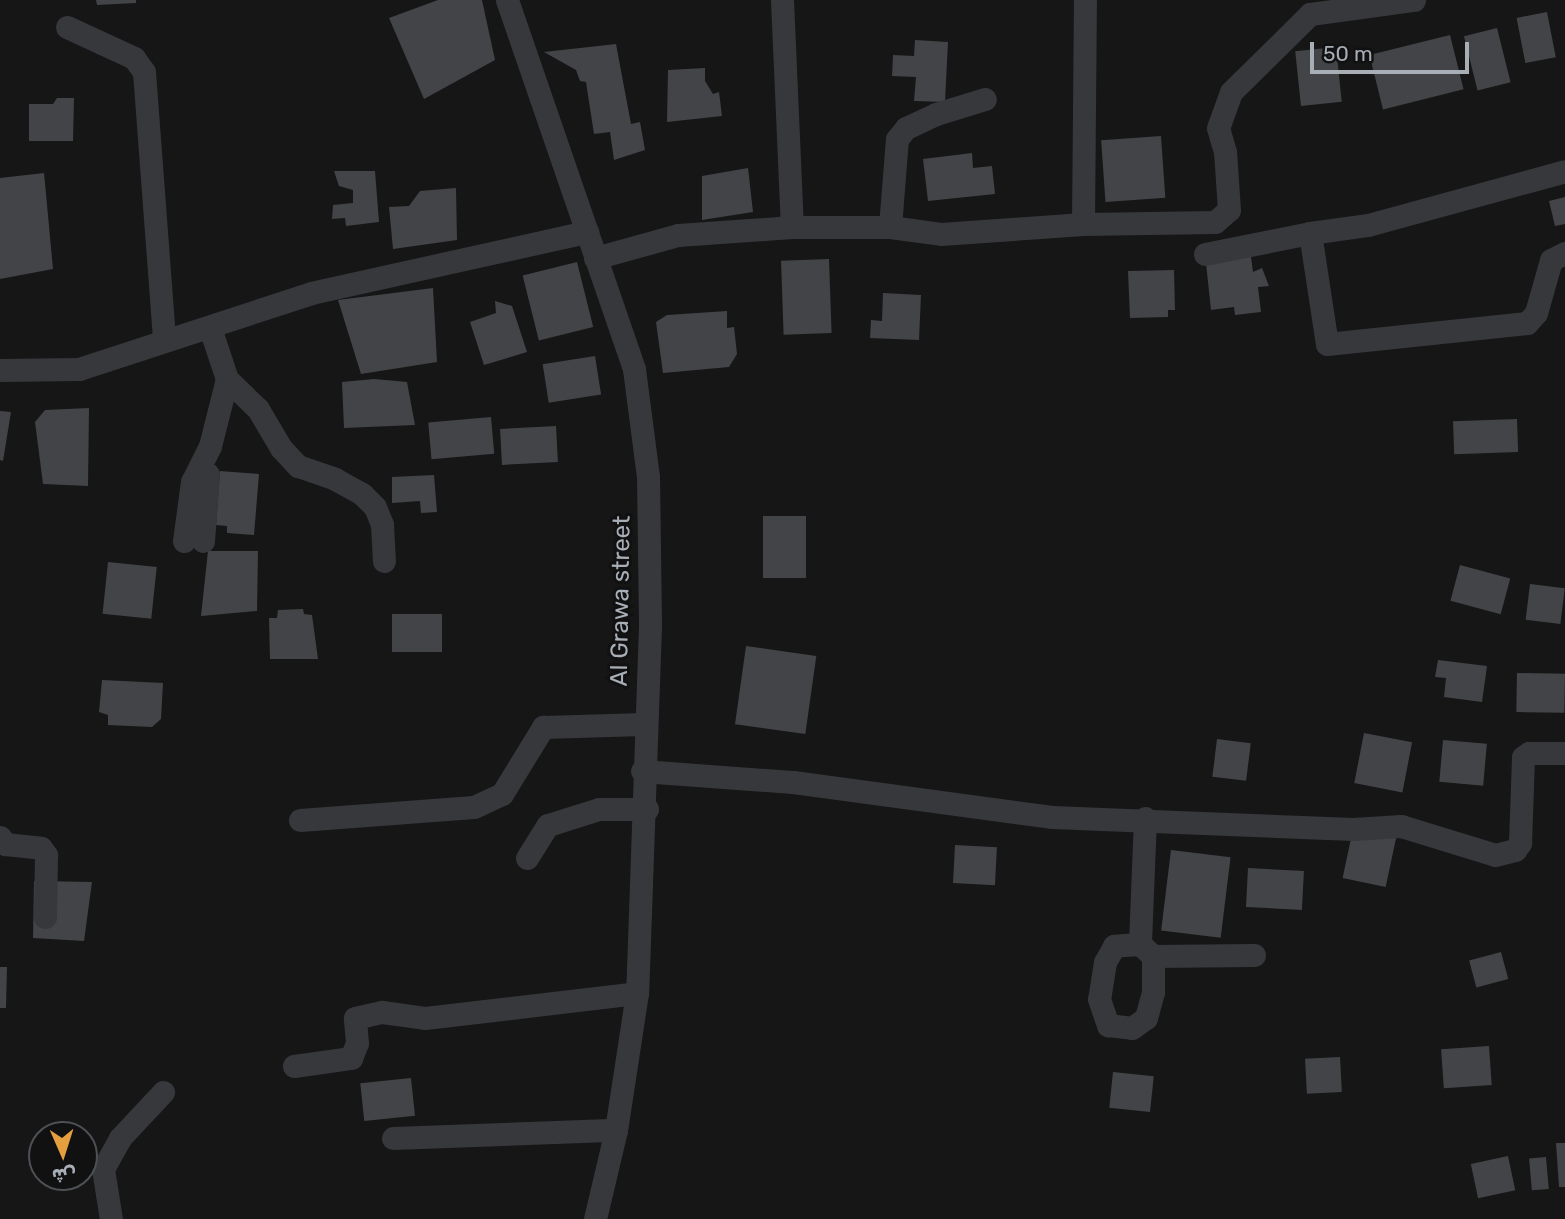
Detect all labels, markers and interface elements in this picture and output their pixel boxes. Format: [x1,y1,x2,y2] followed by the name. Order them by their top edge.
[1313,28,1472,72] scale bar
[1323,41,1373,66] text: 50 m
[605,515,637,687] street label: Al Grawa street
[28,1121,98,1191] north arrow
[51,1163,77,1188] text: ش

